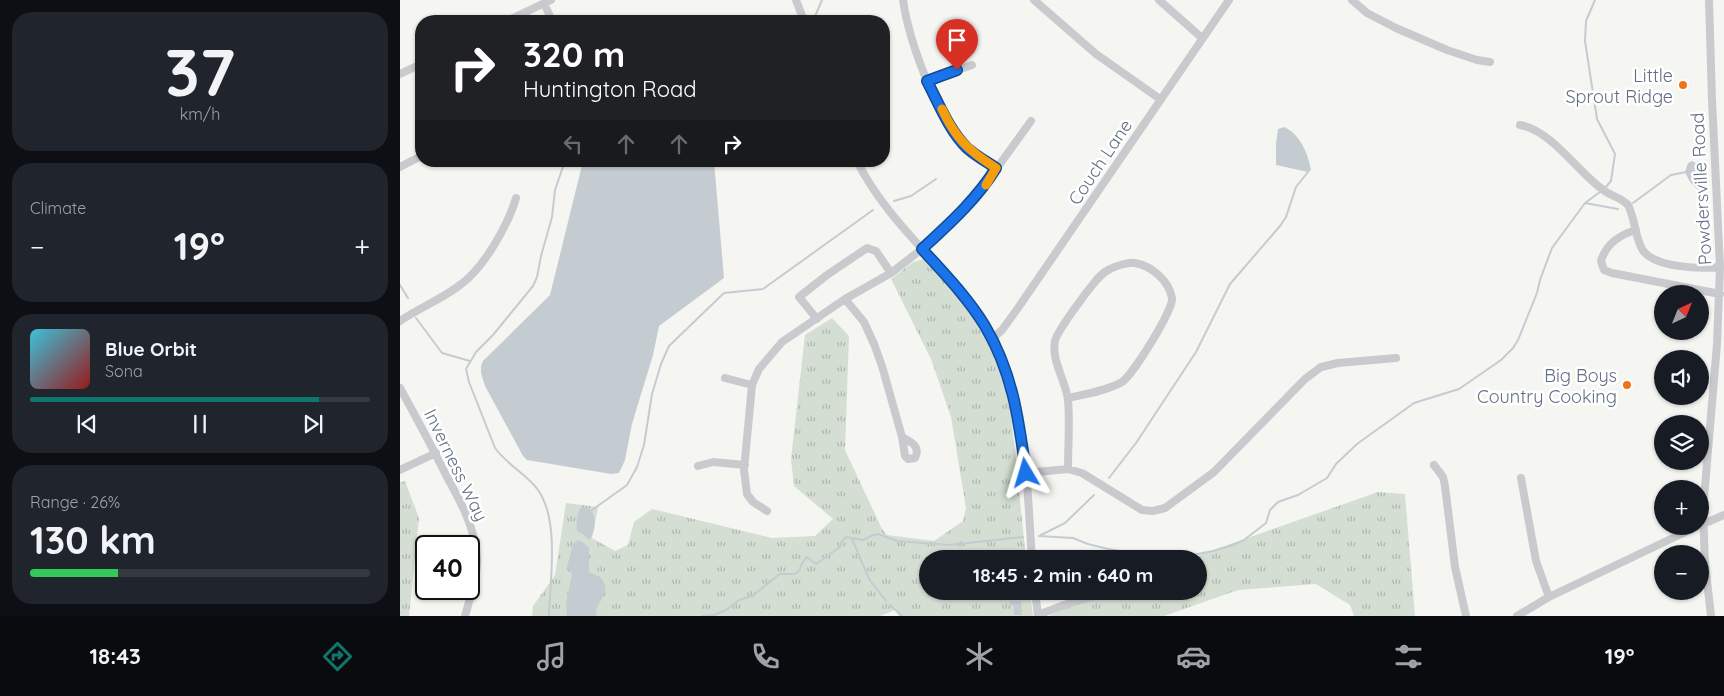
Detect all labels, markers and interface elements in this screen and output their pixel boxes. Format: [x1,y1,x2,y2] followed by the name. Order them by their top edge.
[936,19,978,70] pin
[943,26,971,54] icon: arrive
[165,31,235,112] text: 37
[523,32,625,76] text: 320 m
[440,35,505,100] icon: right
[1565,64,1673,108] place label: Little Sprout Ridge
[523,75,697,103] text: Huntington Road
[1677,79,1689,91] marker: Little Sprout Ridge
[180,104,220,124] text: km/h
[1686,112,1716,266] street label: Powdersville Road
[1063,115,1137,209] street label: Couch Lane
[559,130,587,158] icon: left
[612,130,640,158] icon: ahead
[665,130,693,158] icon: ahead
[718,130,746,158] icon: right
[30,198,86,218] text: Climate
[174,222,225,270] text: 19°
[30,229,45,264] text: −
[354,229,370,264] text: +
[1654,285,1709,340] north arrow
[1654,285,1709,600] map controls
[105,337,197,361] text: Blue Orbit
[1654,350,1709,405] button: sound
[105,361,143,381] text: Sona
[1477,364,1617,408] place label: Big Boys Country Cooking
[1621,379,1633,391] marker: Big Boys Country Cooking
[419,405,493,525] street label: Inverness Way
[73,410,101,438] icon: previous
[186,410,214,438] icon: pause
[299,410,327,438] icon: next
[1654,415,1709,470] button: layers
[999,446,1051,498] position arrow
[1654,480,1709,535] button: +
[30,492,120,512] text: Range · 26%
[30,516,156,564] text: 130 km
[415,535,480,600] speed limit sign: 40
[1654,545,1709,600] button: −
[973,563,1153,587] text: 18:45 · 2 min · 640 m
[320,639,355,674] icon: directions
[534,639,569,674] icon: music
[748,639,783,674] icon: phone
[962,639,997,674] icon: climate
[1176,639,1211,674] icon: car
[1391,639,1426,674] icon: filters
[90,642,141,670] text: 18:43
[1605,642,1634,670] text: 19°

